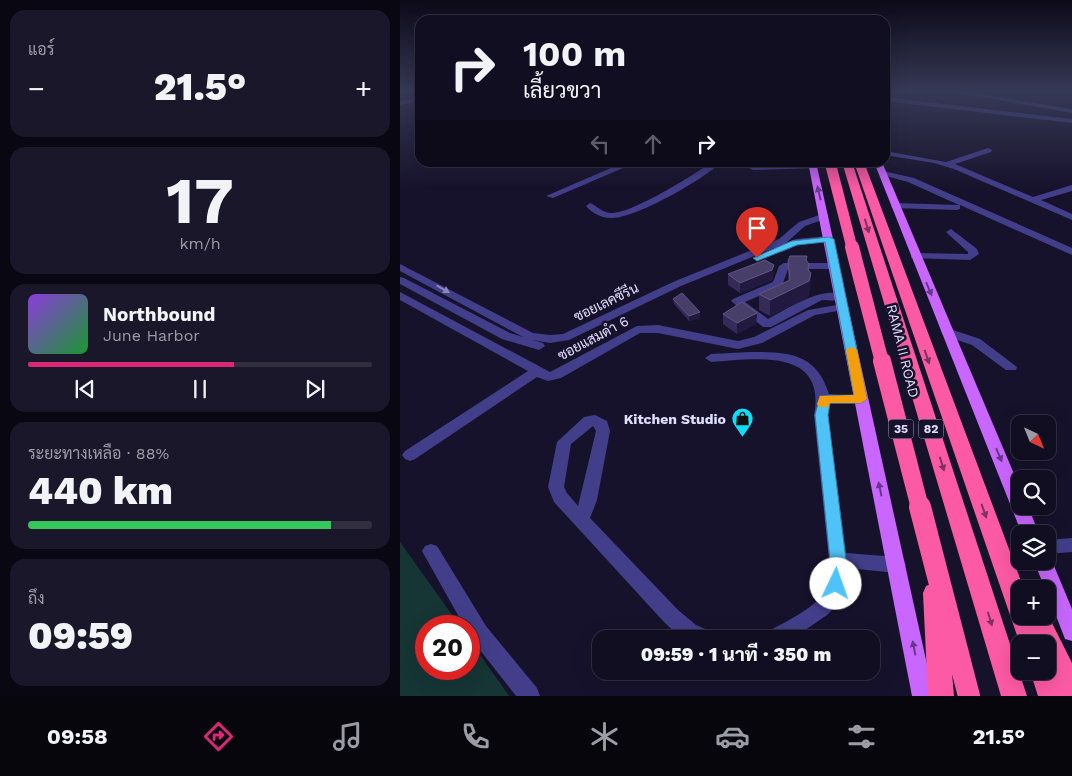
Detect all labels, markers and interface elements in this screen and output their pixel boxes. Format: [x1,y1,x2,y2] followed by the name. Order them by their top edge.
[523,33,626,75] text: 100 m
[440,35,505,100] icon: right
[28,40,54,59] text: แอร์
[154,65,246,109] text: 21.5°
[28,72,45,105] text: −
[355,72,372,105] text: +
[523,78,601,103] text: เลี้ยวขวา
[586,130,614,158] icon: left
[639,130,667,158] icon: ahead
[692,130,720,158] icon: right
[166,163,234,239] text: 17
[815,184,823,200] one-way arrow
[736,207,778,258] pin
[743,214,771,242] icon: arrive
[863,218,871,233] one-way arrow
[179,234,221,253] text: km/h
[571,279,641,325] street label: ซอยเลคซีรีน
[926,282,934,296] one-way arrow
[437,284,450,293] one-way arrow
[103,303,215,326] text: Northbound
[884,303,922,399] street label: RAMA II ROAD
[555,313,631,363] street label: ซอยแสมดำ 6
[103,326,200,345] text: June Harbor
[924,350,932,365] one-way arrow
[71,375,99,403] icon: previous
[186,375,214,403] icon: pause
[301,375,329,403] icon: next
[730,407,754,438] shop icon: Kitchen Studio
[624,411,726,427] place label: Kitchen Studio
[1011,415,1056,460] north arrow
[1011,415,1056,680] map controls
[888,419,914,438] road number: 35
[918,419,944,438] road number: 82
[28,444,169,463] text: ระยะทางเหลือ · 88%
[995,448,1003,462] one-way arrow
[938,457,946,472] one-way arrow
[28,469,173,513] text: 440 km
[1011,470,1056,515] button: search
[876,481,884,497] one-way arrow
[981,504,988,519] one-way arrow
[1011,525,1056,570] button: layers
[809,557,861,609] position arrow
[1011,580,1056,625] button: +
[28,589,45,608] text: ถึง
[987,612,995,627] one-way arrow
[28,614,133,658] text: 09:59
[415,615,480,680] speed limit sign: 20
[1011,635,1056,680] button: −
[910,641,918,656] one-way arrow
[641,643,831,666] text: 09:59 · 1 นาที · 350 m
[201,719,236,754] icon: directions
[330,719,365,754] icon: music
[458,719,493,754] icon: phone
[587,719,622,754] icon: climate
[715,719,750,754] icon: car
[844,719,879,754] icon: filters
[47,724,108,749] text: 09:58
[972,724,1025,749] text: 21.5°

